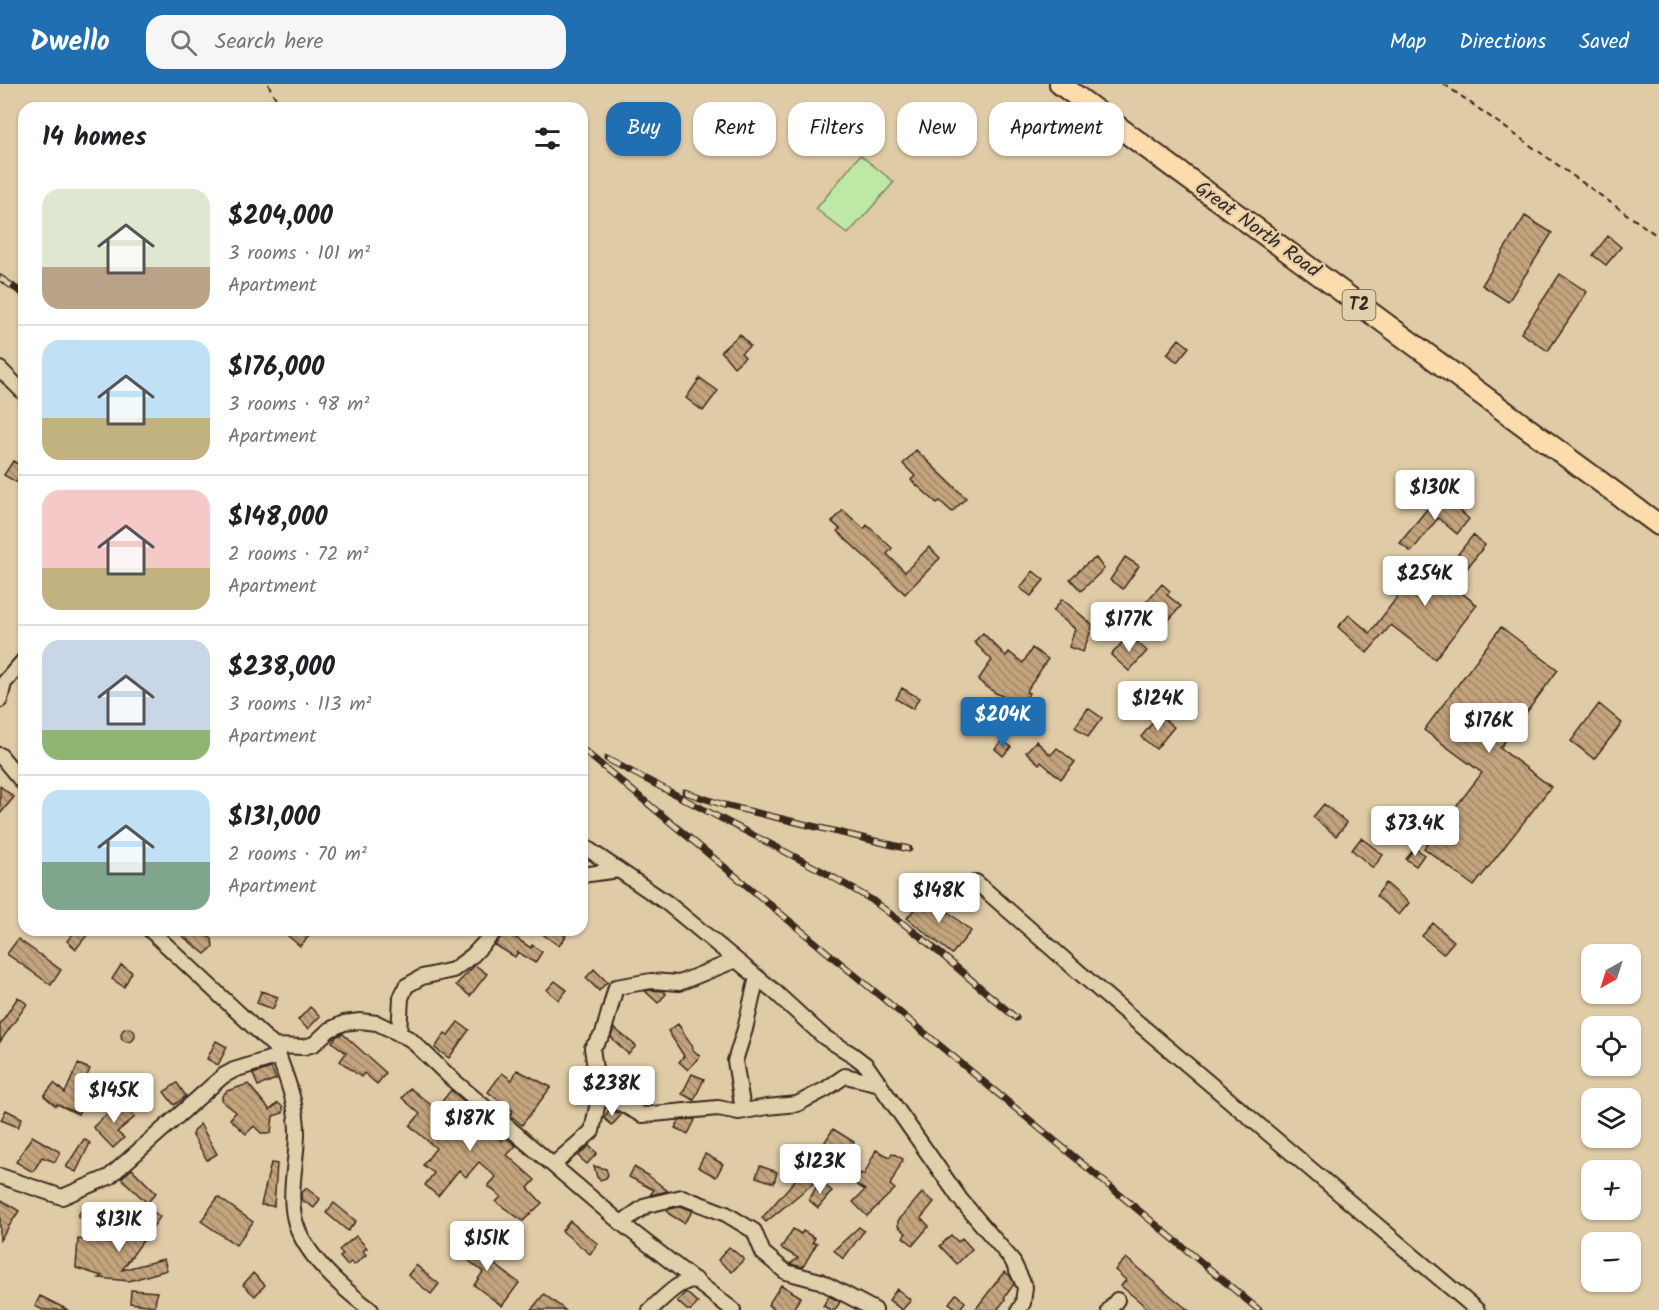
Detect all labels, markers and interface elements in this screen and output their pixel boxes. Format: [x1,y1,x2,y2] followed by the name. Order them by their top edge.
[146,15,566,69] search box
[30,20,110,65] text: Dwello
[215,25,323,60] text: Search here
[167,26,200,59] icon: search
[1390,26,1426,59] text: Map
[1459,26,1546,59] text: Directions
[1579,26,1629,59] text: Saved
[606,102,681,156] chip: Buy
[693,102,776,156] chip: Rent
[788,102,885,156] chip: Filters
[897,102,977,156] chip: New
[989,102,1124,156] chip: Apartment
[42,117,147,159] text: 14 homes
[531,122,564,155] icon: filters
[1187,173,1327,287] street label: Great North Road
[228,196,333,238] text: $204,000
[90,213,162,285] icon: home
[228,238,370,270] text: 3 rooms · 101 m²
[228,270,317,302] text: Apartment
[1342,290,1376,320] road number: T2
[228,347,324,389] text: $176,000
[90,364,162,436] icon: home
[228,389,369,421] text: 3 rooms · 98 m²
[228,421,317,453] text: Apartment
[1393,470,1477,521] pin: $130K
[1409,473,1461,505] text: $130K
[228,497,328,539] text: $148,000
[90,514,162,586] icon: home
[228,539,369,571] text: 2 rooms · 72 m²
[1383,556,1467,607] pin: $254K
[1397,559,1453,591] text: $254K
[228,571,317,603] text: Apartment
[1087,602,1171,653] pin: $177K
[1105,605,1153,637] text: $177K
[228,647,335,689] text: $238,000
[90,664,162,736] icon: home
[1116,681,1200,732] pin: $124K
[1132,684,1184,716] text: $124K
[228,689,371,721] text: 3 rooms · 113 m²
[961,697,1045,748] pin: $204K
[975,700,1031,732] text: $204K
[1447,703,1531,754] pin: $176K
[1464,706,1514,738] text: $176K
[228,721,317,753] text: Apartment
[228,797,320,839] text: $131,000
[1366,806,1464,857] pin: $73.4K
[1385,809,1445,841] text: $73.4K
[90,814,162,886] icon: home
[228,839,367,871] text: 2 rooms · 70 m²
[228,871,317,903] text: Apartment
[897,873,981,924] pin: $148K
[913,876,965,908] text: $148K
[1581,944,1641,1004] north arrow
[1581,944,1641,1292] map controls
[1581,1016,1641,1076] button: locate
[570,1066,654,1117] pin: $238K
[583,1069,641,1101] text: $238K
[72,1073,156,1124] pin: $145K
[89,1076,139,1108] text: $145K
[1581,1088,1641,1148] button: layers
[428,1101,512,1152] pin: $187K
[444,1104,496,1136] text: $187K
[778,1144,862,1195] pin: $123K
[794,1147,846,1179] text: $123K
[1581,1160,1641,1220] button: +
[77,1202,161,1253] pin: $131K
[96,1205,142,1237] text: $131K
[445,1221,529,1272] pin: $151K
[464,1224,510,1256] text: $151K
[1581,1232,1641,1292] button: −

